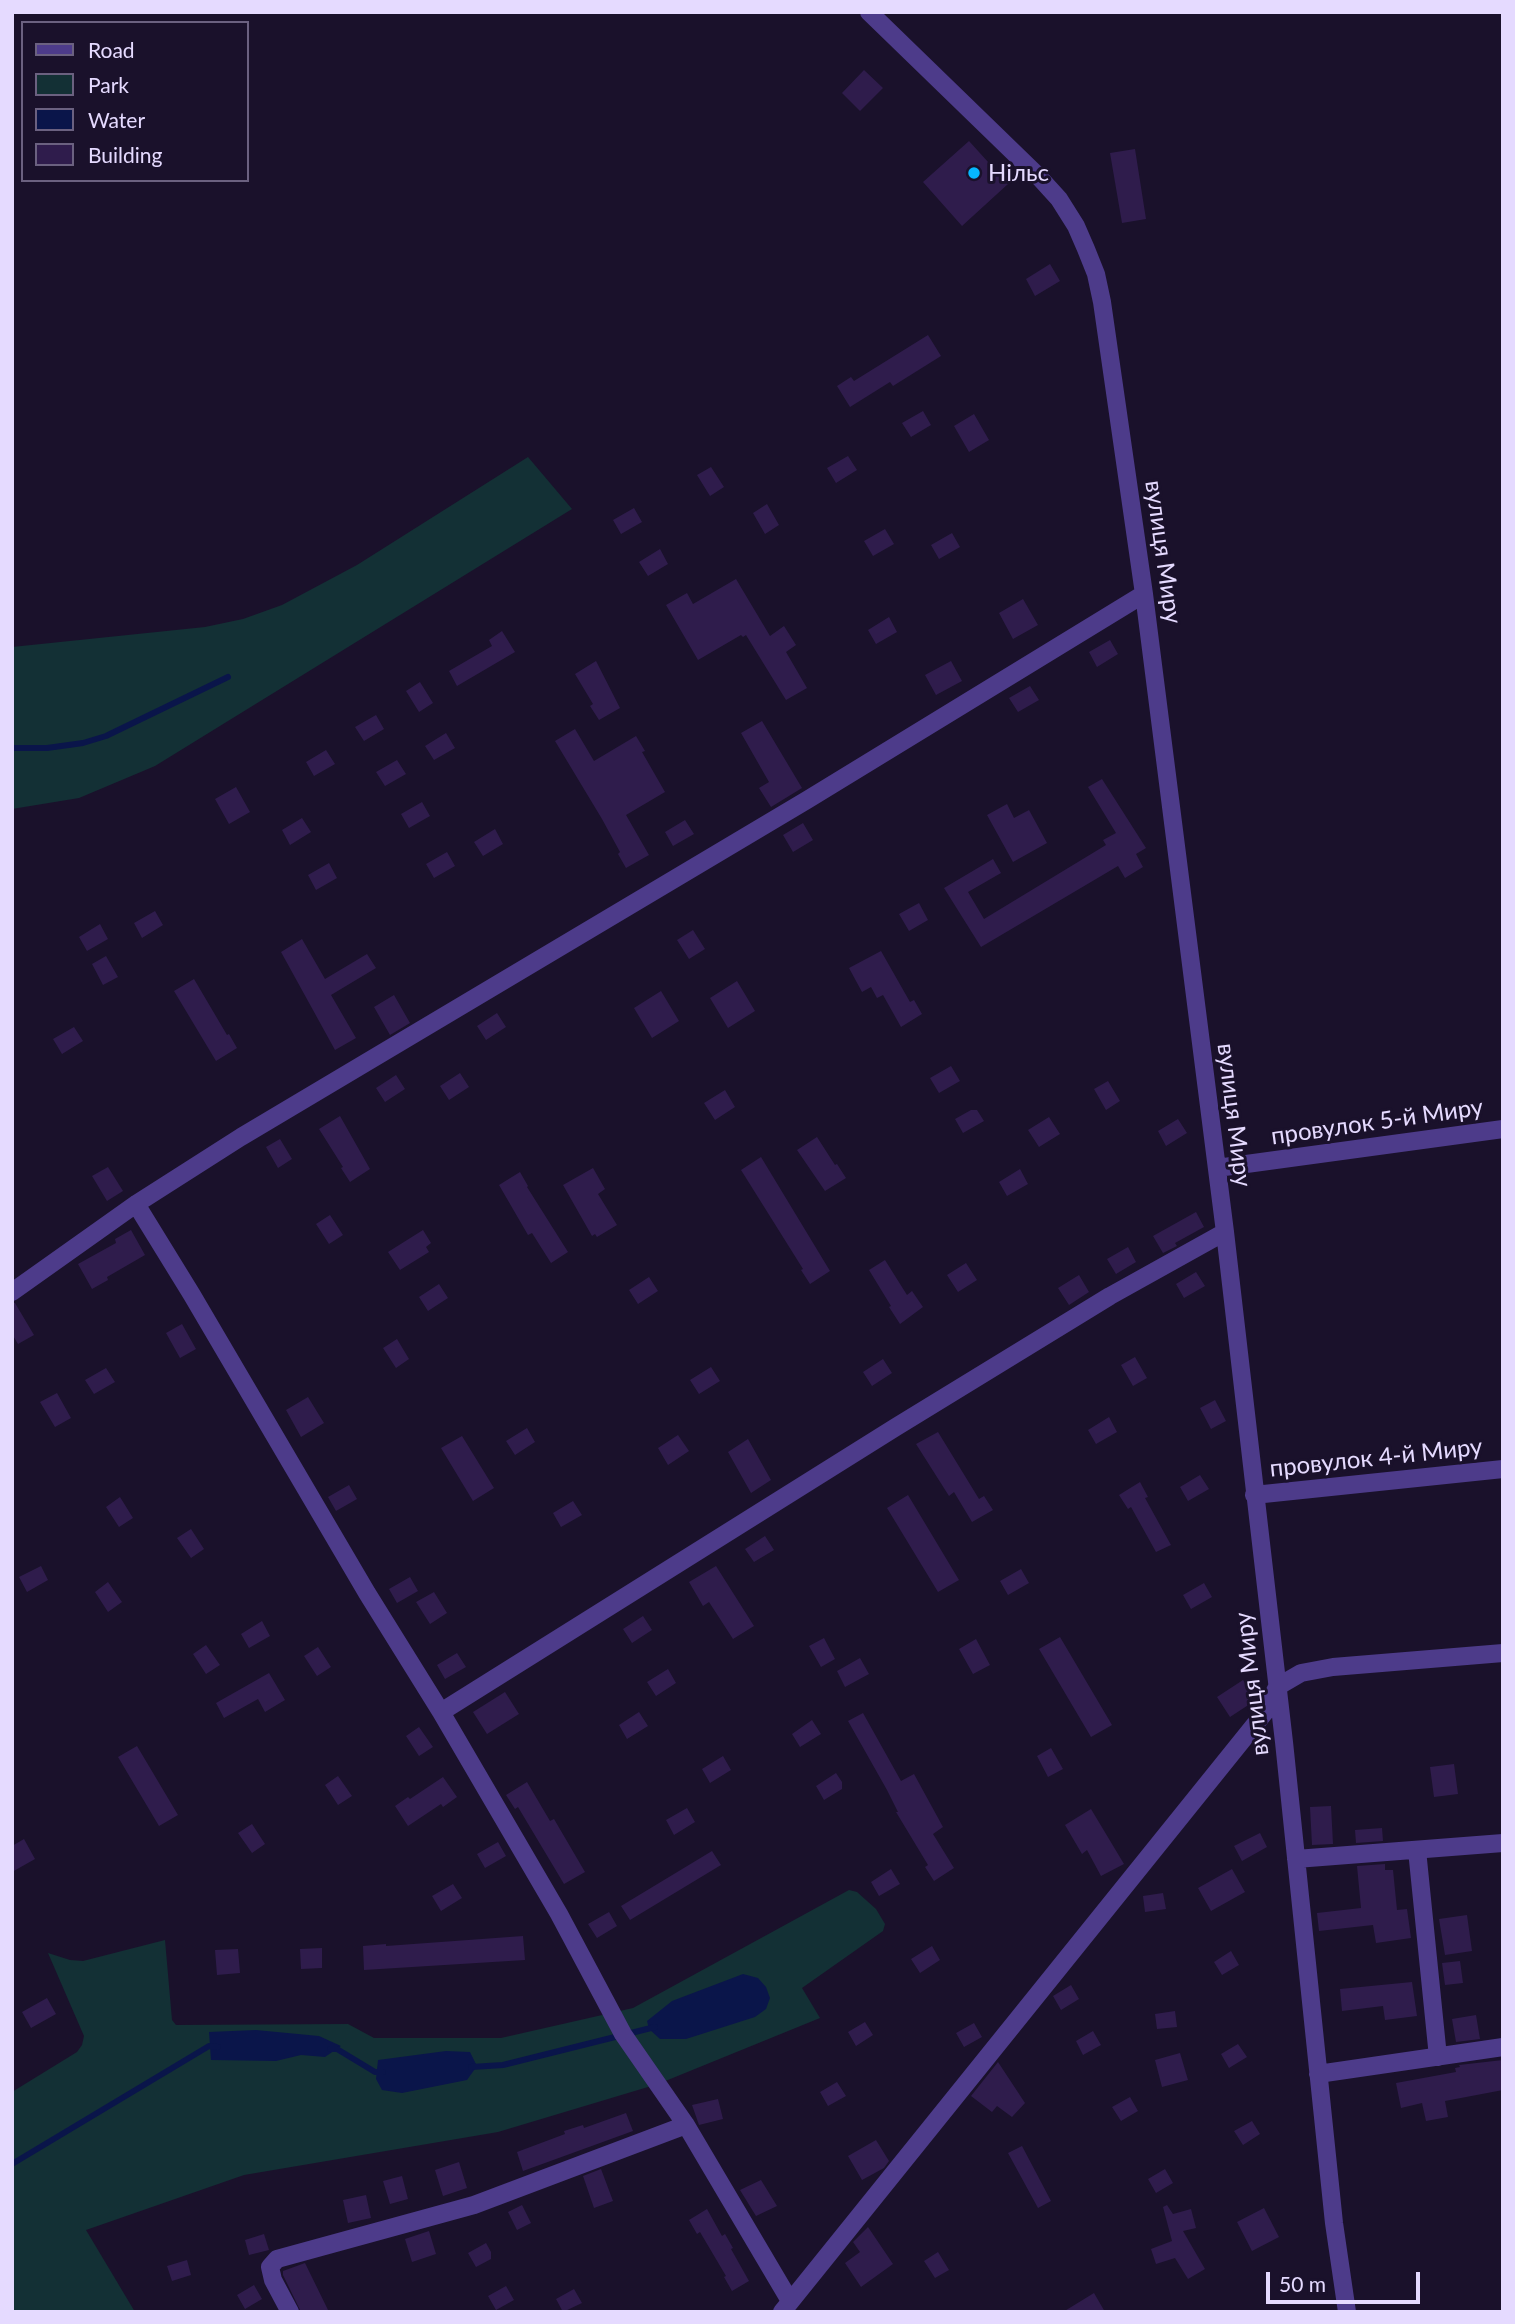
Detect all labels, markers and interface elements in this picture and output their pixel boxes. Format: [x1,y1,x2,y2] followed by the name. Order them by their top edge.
[21,21,248,182] legend
[88,37,135,62] text: Road
[88,72,129,97] text: Park
[88,107,145,132] text: Water
[88,142,163,167] text: Building
[988,159,1049,187] place label: Нільс
[966,165,982,181] marker: Нільс
[1139,478,1187,626] street label: вулиця Миру
[1211,1041,1257,1189] street label: вулиця Миру
[1269,1093,1485,1151] street label: провулок 5-й Миру
[1268,1433,1484,1483] street label: провулок 4-й Миру
[1229,1610,1275,1758] street label: вулиця Миру
[1270,2258,1424,2302] scale bar
[1279,2271,1326,2296] text: 50 m

